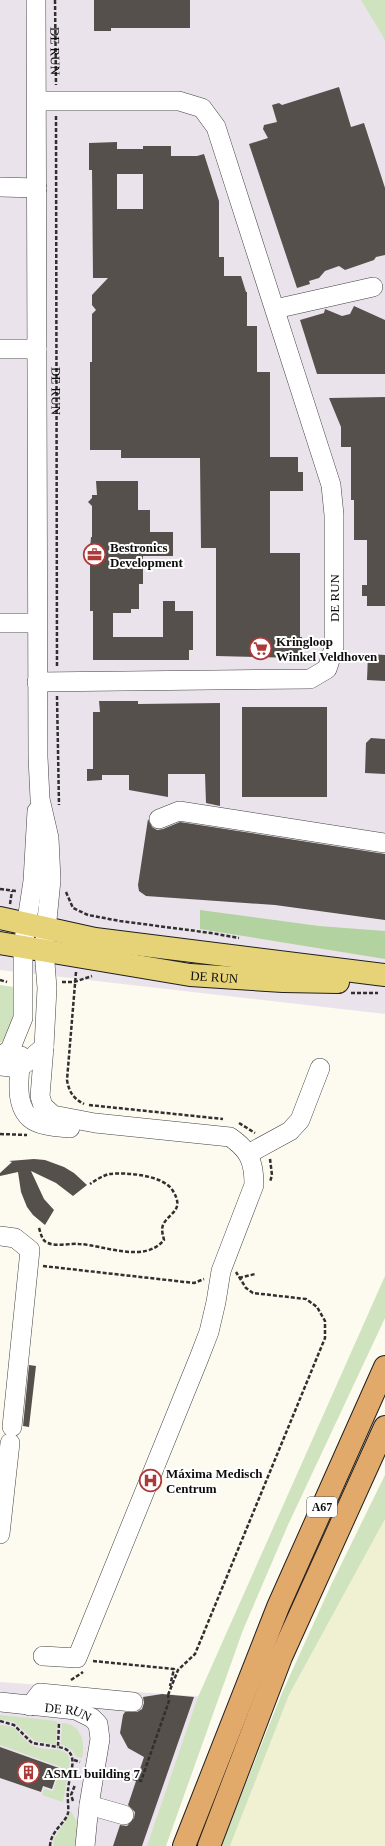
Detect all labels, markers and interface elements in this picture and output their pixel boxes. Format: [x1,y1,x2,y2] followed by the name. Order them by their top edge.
[47,27,63,76] street label: DE RUN
[48,367,64,416] street label: DE RUN
[110,540,184,570] place label: Bestronics Development
[82,541,108,567] office icon: Bestronics Development
[327,573,342,622] street label: DE RUN
[276,634,378,664] place label: Kringloop Winkel Veldhoven
[248,635,274,661] supermarket icon: Kringloop Winkel Veldhoven
[190,968,239,986] street label: DE RUN
[166,1466,263,1496] place label: Máxima Medisch Centrum
[137,1467,163,1493] hospital icon: Máxima Medisch Centrum
[307,1497,337,1517] road number: A67
[44,1700,95,1725] street label: DE RUN
[16,1760,42,1786] building icon: ASML building 7
[44,1766,141,1781] place label: ASML building 7

